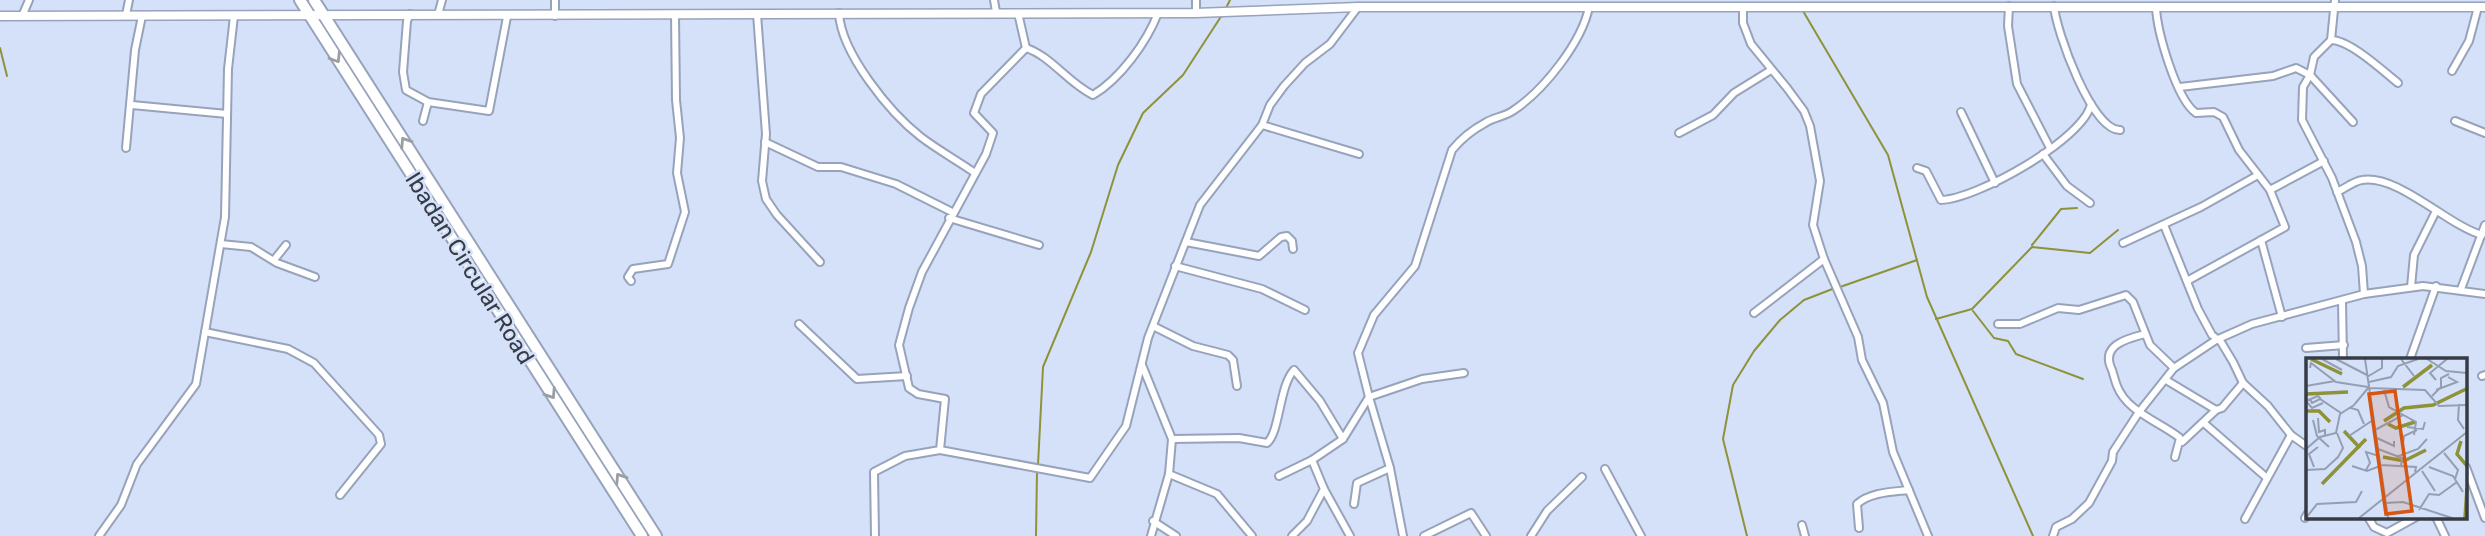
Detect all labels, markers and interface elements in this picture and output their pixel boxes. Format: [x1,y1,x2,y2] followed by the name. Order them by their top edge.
[328,50,341,63] one-way arrow
[400,137,413,150] one-way arrow
[400,167,540,369] street label: Ibadan Circular Road
[2306,358,2468,518] inset map
[542,386,555,399] one-way arrow
[615,473,628,486] one-way arrow

